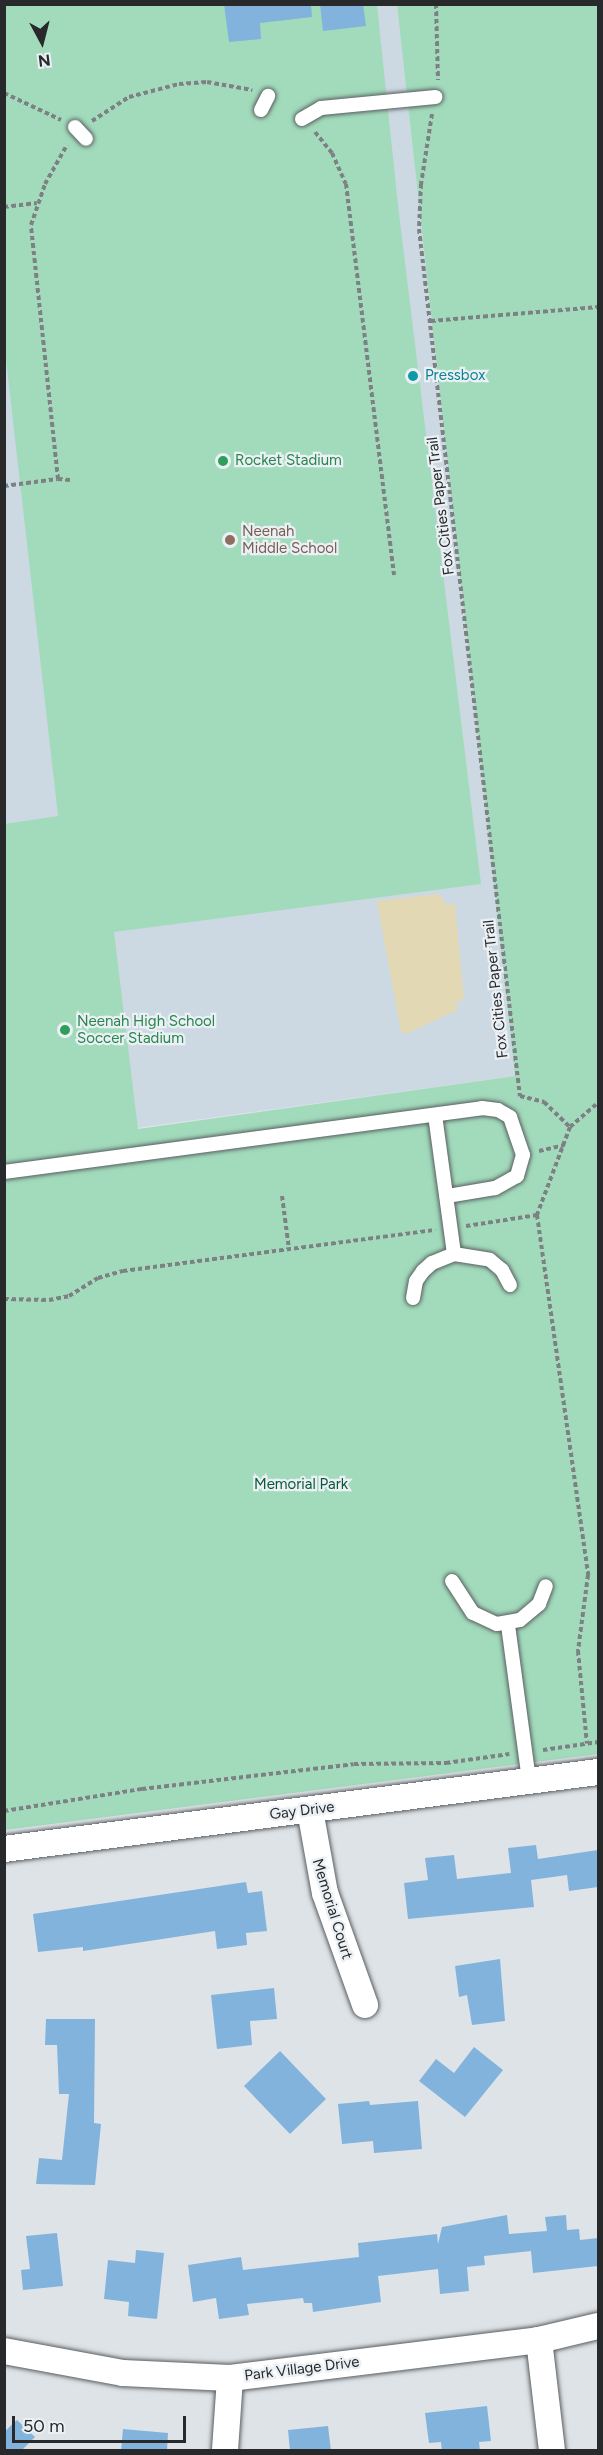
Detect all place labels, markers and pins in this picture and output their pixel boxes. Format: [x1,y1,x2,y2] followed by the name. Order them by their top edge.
[425,367,485,385] place label: Pressbox
[406,369,420,383] marker: Pressbox
[235,452,342,470] place label: Rocket Stadium
[216,454,230,468] marker: Rocket Stadium
[242,522,337,557] place label: Neenah Middle School
[223,533,237,547] marker: Neenah Middle School
[77,1012,215,1047] place label: Neenah High School Soccer Stadium
[58,1023,72,1037] marker: Neenah High School Soccer Stadium

